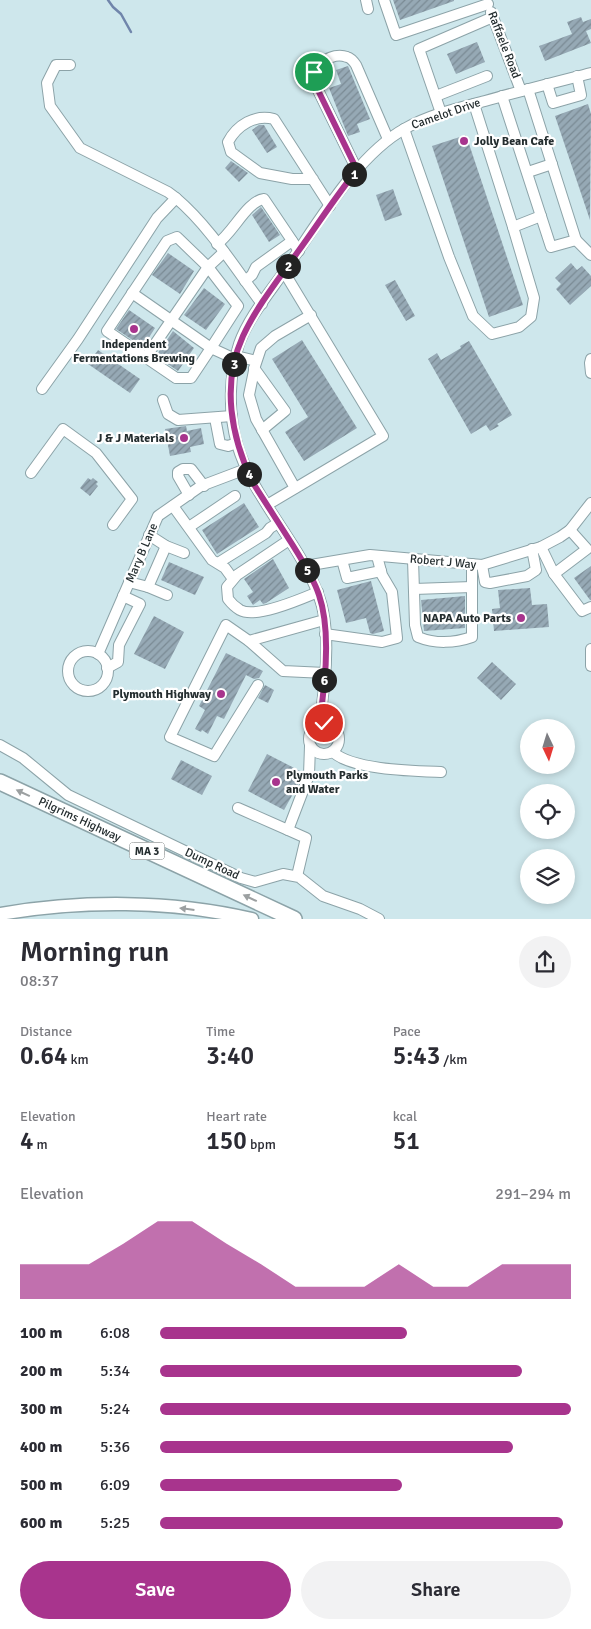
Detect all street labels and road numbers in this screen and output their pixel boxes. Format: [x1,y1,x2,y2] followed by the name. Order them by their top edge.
[484,9,524,81] street label: Raffaele Road
[410,95,482,133] street label: Camelot Drive
[123,521,161,585] street label: Mary B Lane
[409,552,477,572] street label: Robert J Way
[36,793,124,845] street label: Pilgrims Highway
[130,842,164,859] road number: MA 3
[182,845,242,883] street label: Dump Road

